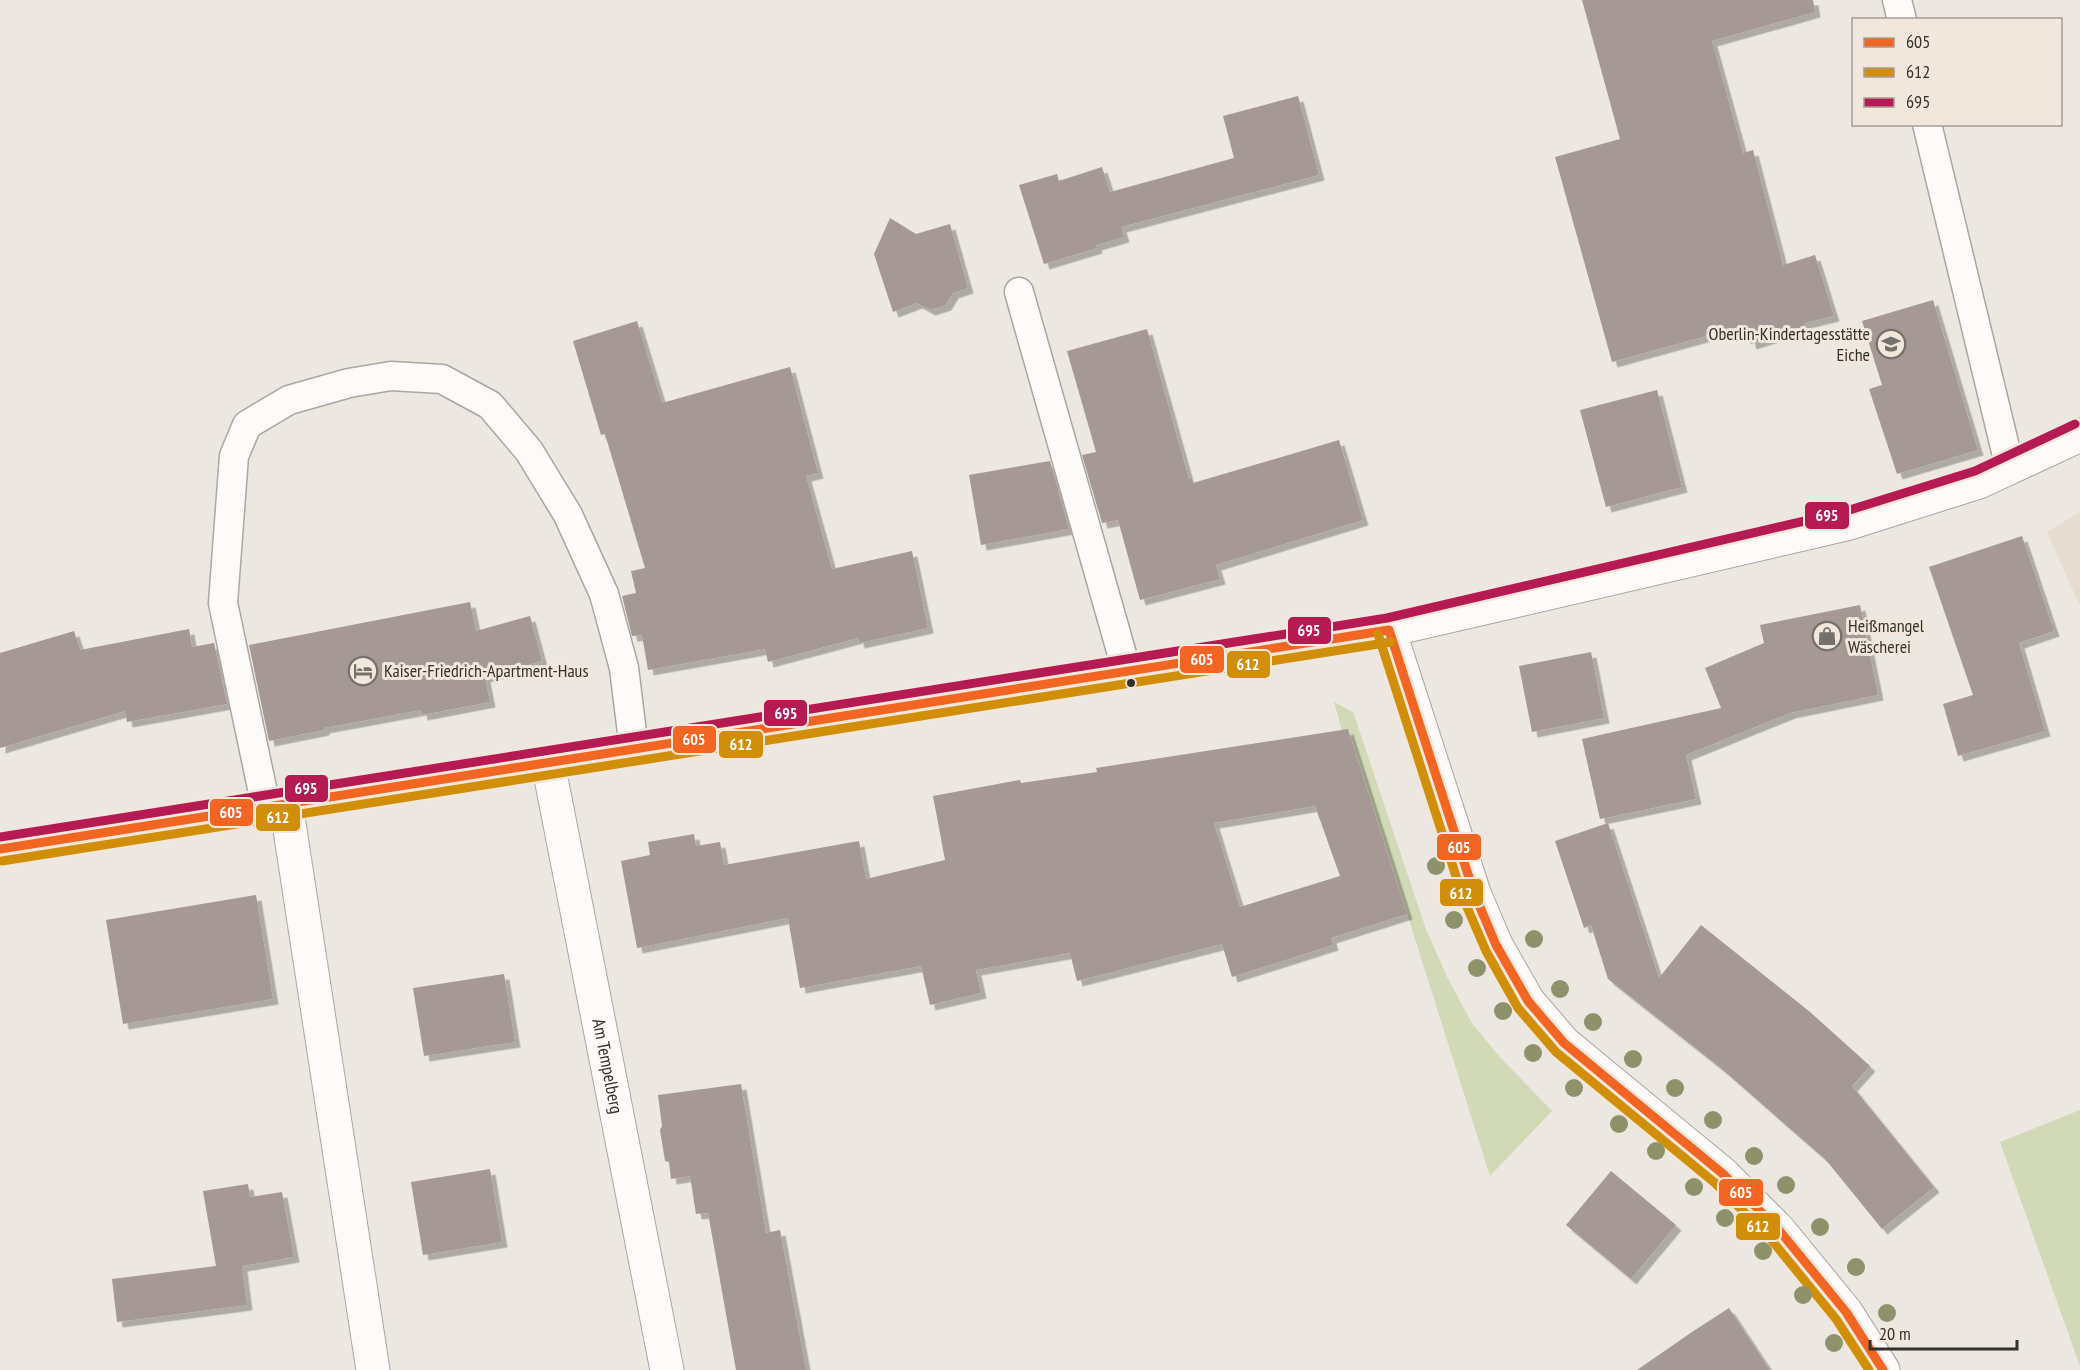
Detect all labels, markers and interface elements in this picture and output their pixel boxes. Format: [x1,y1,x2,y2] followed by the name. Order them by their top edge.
[1852,18,2062,126] legend
[1906,30,1930,53] text: 605
[1906,60,1930,83] text: 612
[1906,90,1930,113] text: 695
[1709,322,1870,366] place label: Oberlin-Kindertagesstätte Eiche
[1875,328,1907,360] school or university icon: Oberlin-Kindertagesstätte Eiche
[1804,501,1850,530] line badge: 695
[1816,505,1838,525] text: 695
[1848,614,1925,658] place label: Heißmangel Wäscherei
[1287,616,1332,645] line badge: 695
[1298,620,1320,640] text: 695
[1811,620,1843,652] shop icon: Heißmangel Wäscherei
[1179,645,1225,674] line badge: 605
[1191,649,1213,669] text: 605
[1226,650,1271,679] line badge: 612
[1237,654,1259,674] text: 612
[347,655,379,687] hotel icon: Kaiser-Friedrich-Apartment-Haus
[384,659,589,682] place label: Kaiser-Friedrich-Apartment-Haus
[1125,677,1137,689] unlabelled marker
[763,699,808,727] line badge: 695
[775,703,797,723] text: 695
[672,725,717,754] line badge: 605
[683,729,705,749] text: 605
[718,730,764,759] line badge: 612
[730,734,752,754] text: 612
[284,774,329,803] line badge: 695
[295,778,317,798] text: 695
[209,798,254,827] line badge: 605
[220,802,242,822] text: 605
[255,803,301,832] line badge: 612
[267,807,289,827] text: 612
[1436,833,1482,861] line badge: 605
[1448,837,1470,857] text: 605
[1439,878,1484,907] line badge: 612
[1450,883,1472,903] text: 612
[587,1017,628,1116] street label: Am Tempelberg
[1718,1178,1764,1207] line badge: 605
[1730,1182,1752,1202] text: 605
[1735,1212,1781,1241] line badge: 612
[1747,1216,1769,1236] text: 612
[1870,1313,2017,1351] scale bar
[1879,1322,1911,1345] text: 20 m

